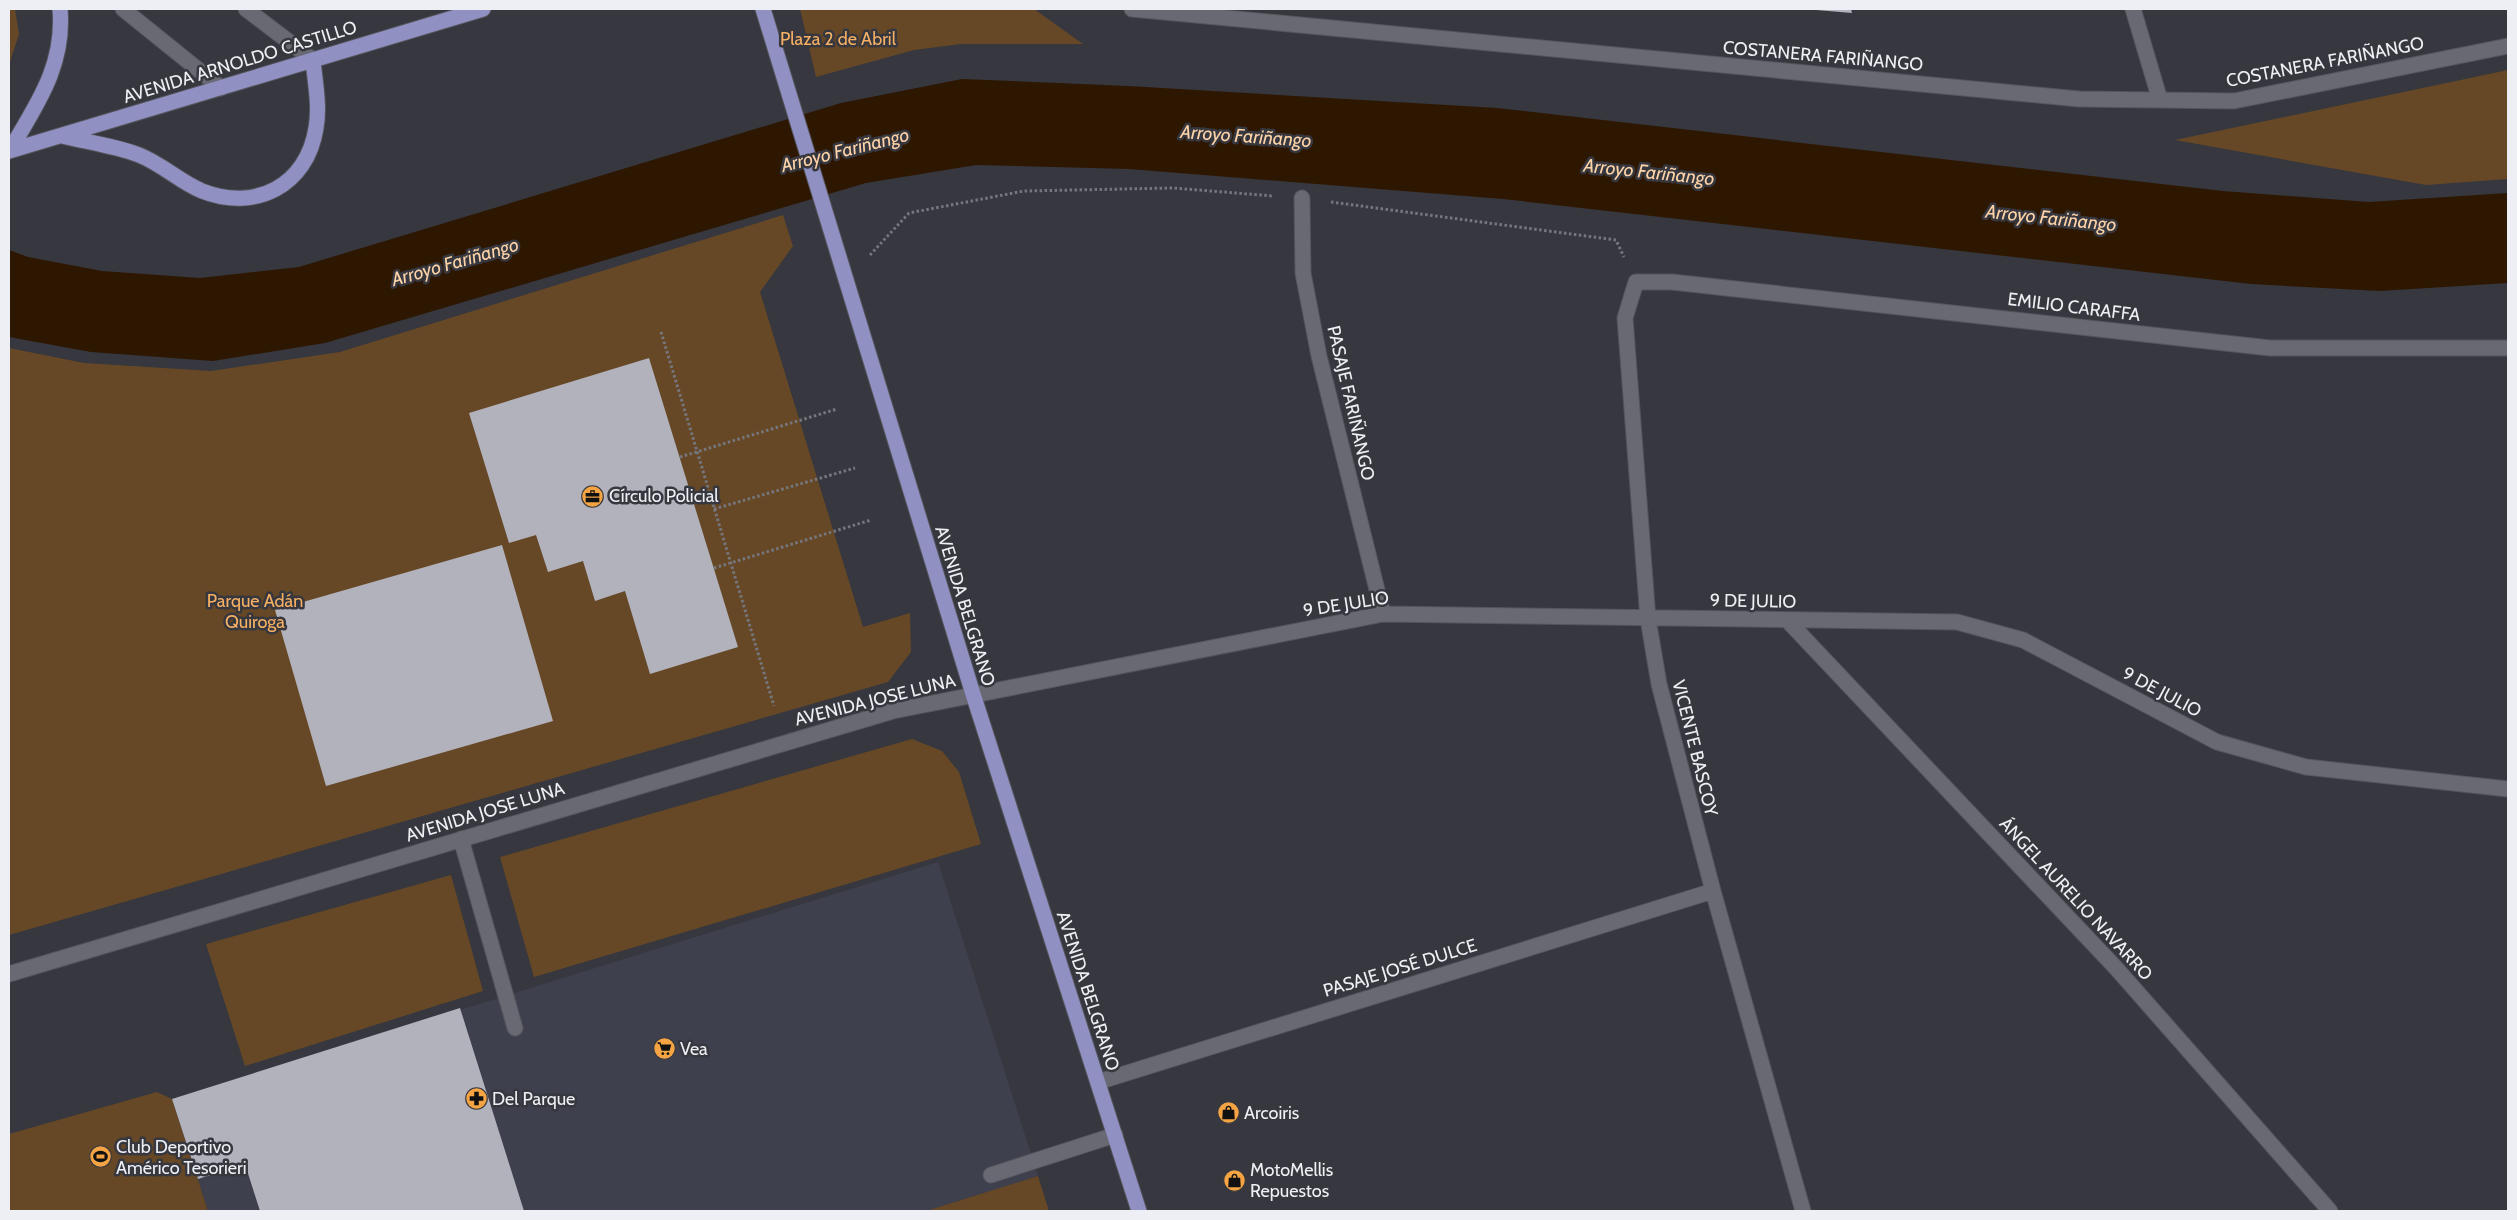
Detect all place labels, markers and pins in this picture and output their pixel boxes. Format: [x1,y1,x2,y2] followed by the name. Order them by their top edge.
[581,484,605,508] office icon: Círculo Policial
[609,485,719,507] place label: Círculo Policial
[652,1037,676,1061] supermarket icon: Vea
[680,1038,708,1060] place label: Vea
[464,1087,488,1111] pharmacy icon: Del Parque
[492,1088,575,1110] place label: Del Parque
[1216,1101,1240,1125] shop icon: Arcoiris
[1244,1102,1299,1124] place label: Arcoiris
[116,1136,247,1179] place label: Club Deportivo Américo Tesorieri
[88,1145,112,1169] sports icon: Club Deportivo Américo Tesorieri
[1250,1159,1333,1202] place label: MotoMellis Repuestos
[1222,1168,1246,1192] shop icon: MotoMellis Repuestos

